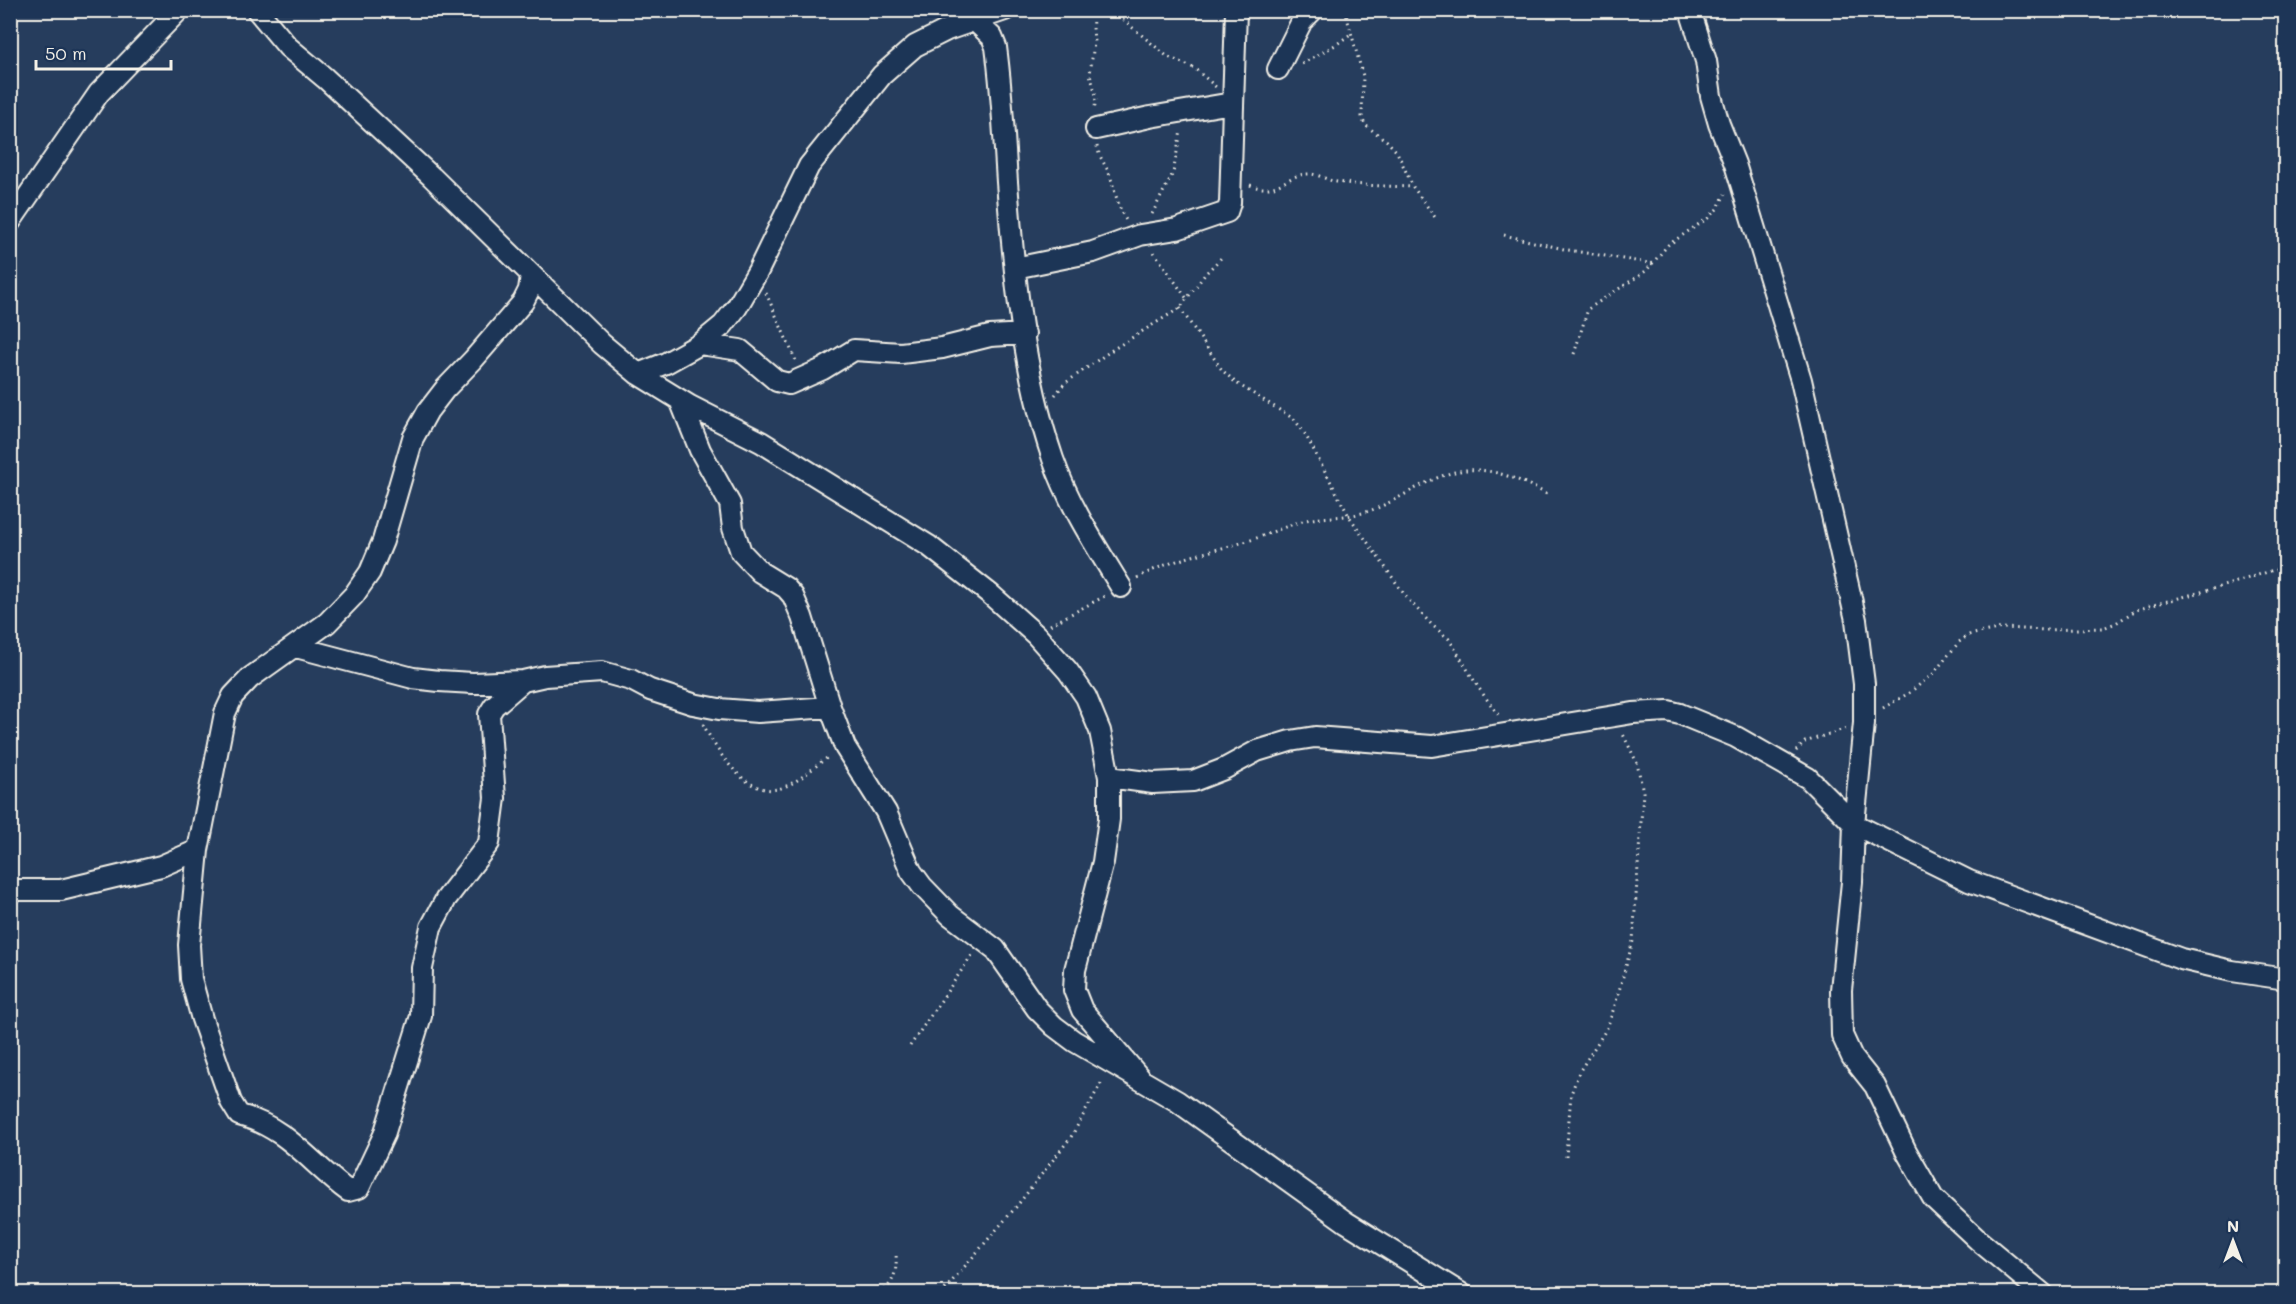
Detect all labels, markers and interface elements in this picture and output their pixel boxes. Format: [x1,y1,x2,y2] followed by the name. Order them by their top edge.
[36,33,171,71] scale bar
[45,41,87,65] text: 50 m
[2203,1211,2263,1271] north arrow
[2227,1215,2239,1236] text: N

